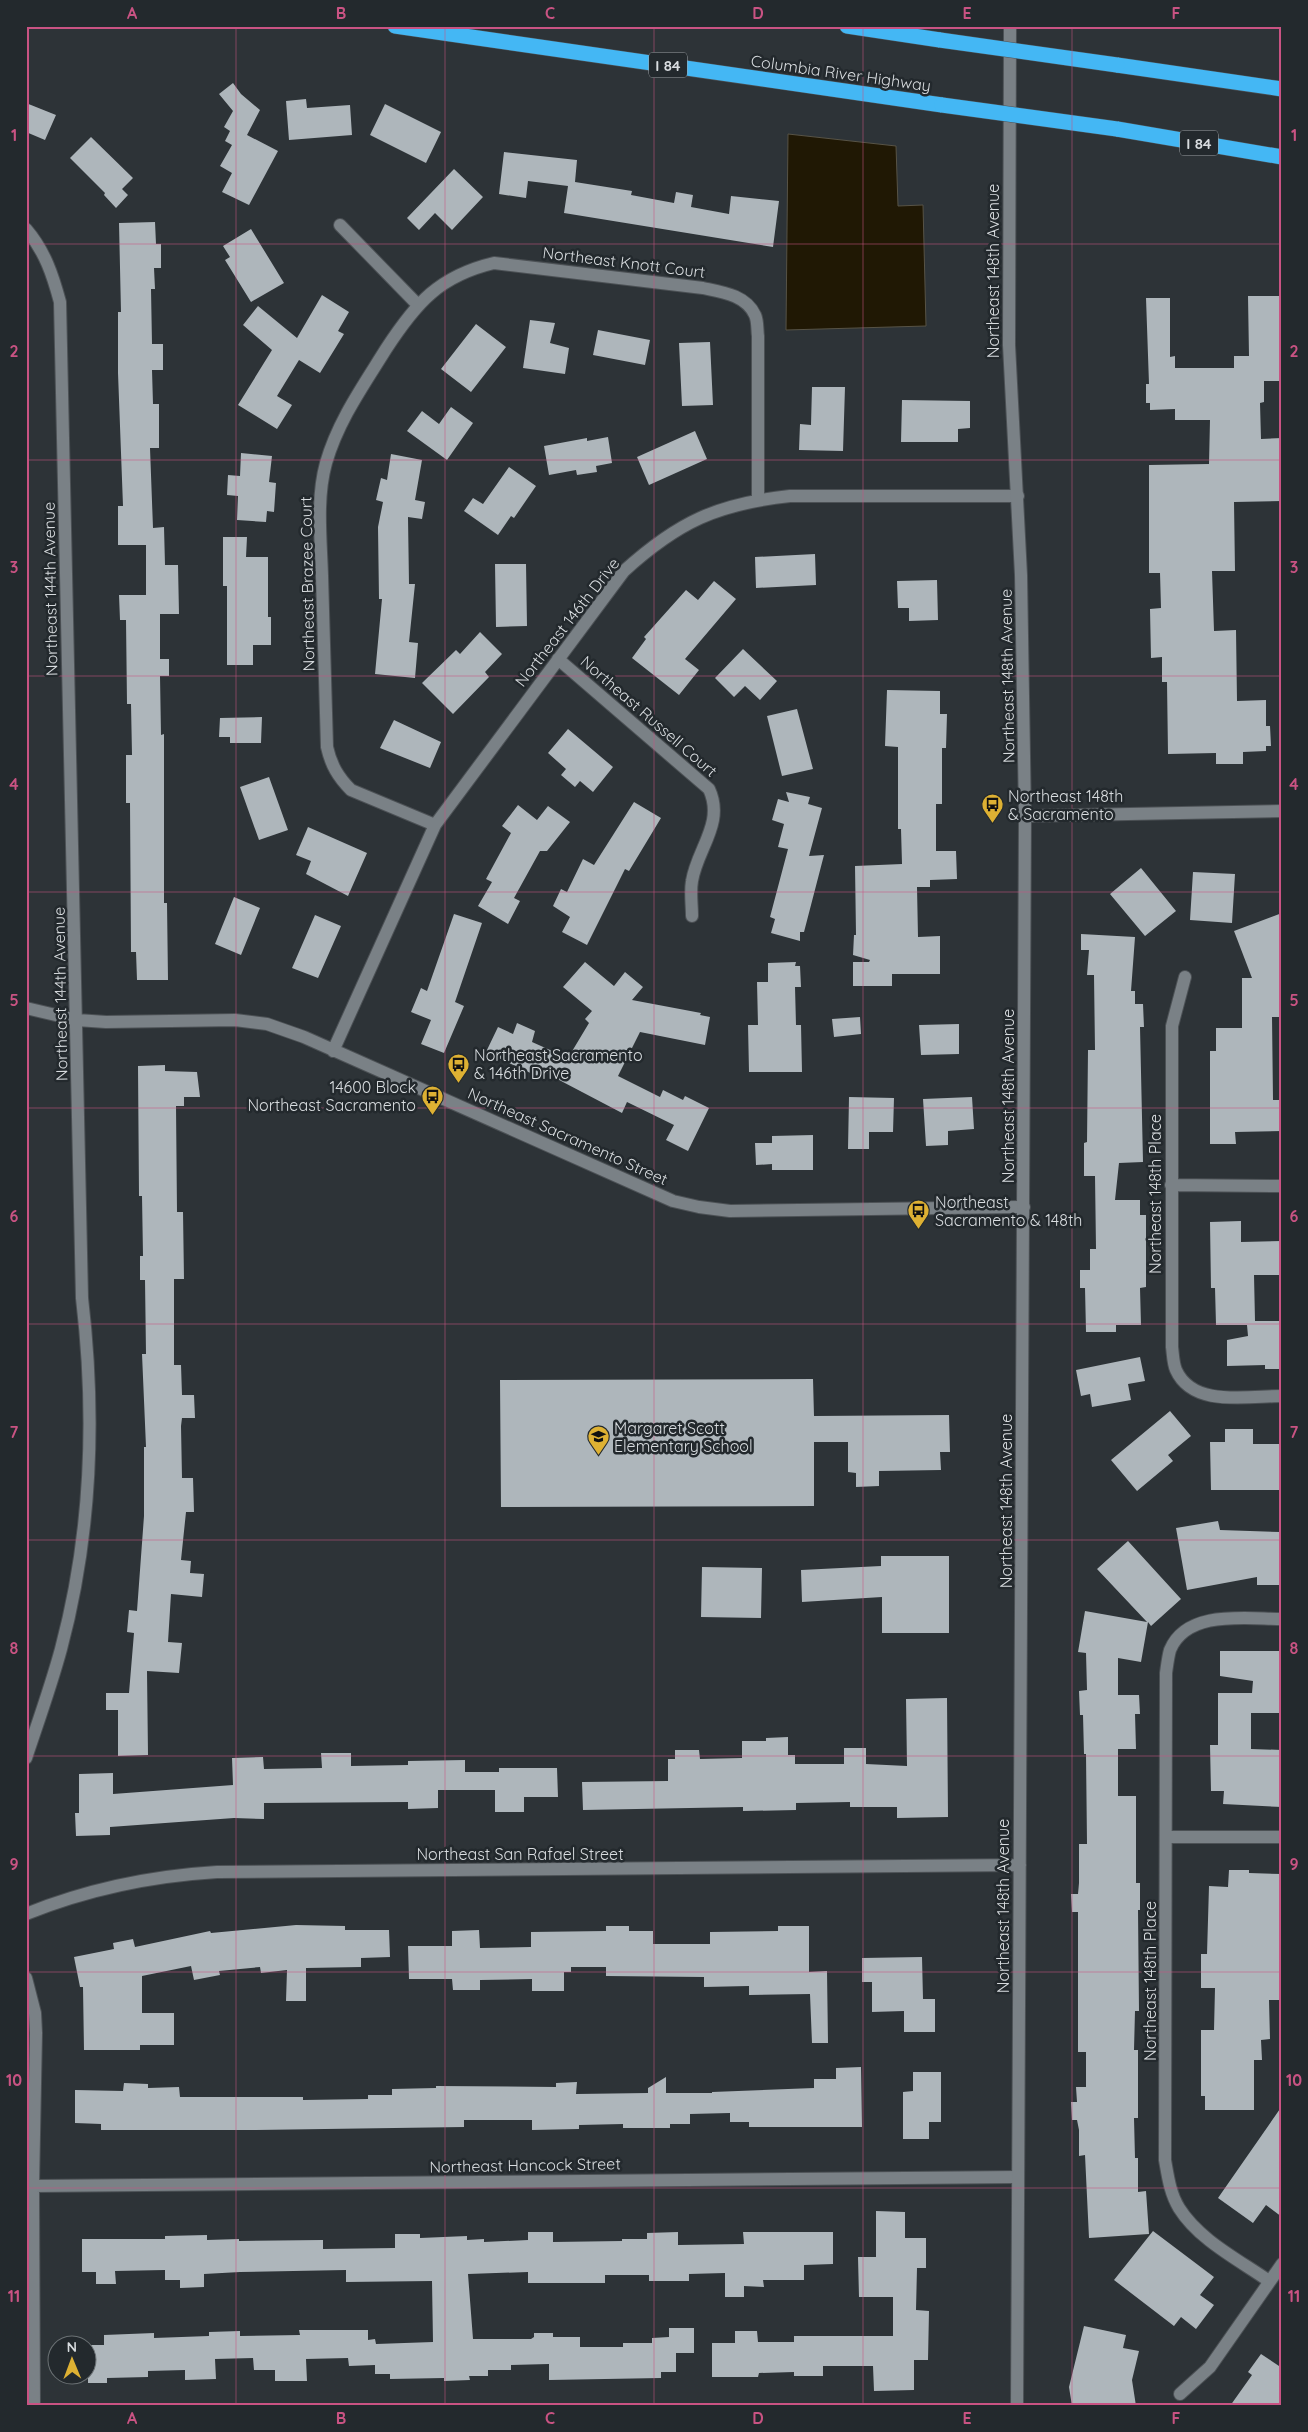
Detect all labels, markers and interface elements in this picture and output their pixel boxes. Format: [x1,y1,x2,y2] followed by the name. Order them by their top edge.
[127,3,138,23] text: A
[336,3,346,23] text: B
[545,3,555,23] text: C
[752,3,764,23] text: D
[962,3,972,23] text: E
[1172,3,1181,23] text: F
[750,50,932,96] street label: Columbia River Highway
[649,52,687,78] road number: I 84
[11,125,17,145] text: 1
[1291,125,1297,145] text: 1
[1180,130,1218,156] road number: I 84
[983,184,1003,358] street label: Northeast 148th Avenue
[542,242,706,282] street label: Northeast Knott Court
[9,341,19,361] text: 2
[1289,341,1299,361] text: 2
[295,496,319,672] street label: Northeast Brazee Court
[38,502,62,676] street label: Northeast 144th Avenue
[510,554,624,690] street label: Northeast 146th Drive
[10,557,18,577] text: 3
[1290,557,1298,577] text: 3
[995,589,1019,763] street label: Northeast 148th Avenue
[577,651,721,781] street label: Northeast Russell Court
[9,774,19,794] text: 4
[1289,774,1299,794] text: 4
[1008,786,1123,824] place label: Northeast 148th & Sacramento
[980,793,1004,824] bus stop icon: Northeast 148th & Sacramento
[48,907,72,1081] street label: Northeast 144th Avenue
[9,990,19,1010] text: 5
[1289,990,1299,1010] text: 5
[998,1009,1018,1183] street label: Northeast 148th Avenue
[474,1045,643,1083] place label: Northeast Sacramento & 146th Drive
[446,1052,470,1083] bus stop icon: Northeast Sacramento & 146th Drive
[247,1077,416,1115] place label: 14600 Block Northeast Sacramento
[465,1083,671,1189] street label: Northeast Sacramento Street
[420,1084,444,1115] bus stop icon: 14600 Block Northeast Sacramento
[1145,1114,1165,1274] street label: Northeast 148th Place
[935,1192,1082,1230] place label: Northeast Sacramento & 148th
[907,1199,931,1230] bus stop icon: Northeast Sacramento & 148th
[10,1206,19,1226] text: 6
[1290,1206,1299,1226] text: 6
[996,1414,1016,1588] street label: Northeast 148th Avenue
[614,1418,753,1456] place label: Margaret Scott Elementary School
[10,1422,19,1442] text: 7
[1290,1422,1299,1442] text: 7
[586,1425,610,1456] school or university icon: Margaret Scott Elementary School
[10,1638,19,1658] text: 8
[1290,1638,1299,1658] text: 8
[993,1819,1013,1993] street label: Northeast 148th Avenue
[416,1844,624,1864] street label: Northeast San Rafael Street
[9,1854,19,1874] text: 9
[1289,1854,1299,1874] text: 9
[1140,1901,1160,2061] street label: Northeast 148th Place
[6,2070,22,2090] text: 10
[1286,2070,1302,2090] text: 10
[429,2153,621,2177] street label: Northeast Hancock Street
[8,2286,20,2306] text: 11
[1288,2286,1300,2306] text: 11
[48,2334,98,2384] north arrow
[66,2338,77,2356] text: N
[127,2408,138,2428] text: A
[336,2408,346,2428] text: B
[545,2408,555,2428] text: C
[752,2408,764,2428] text: D
[962,2408,972,2428] text: E
[1172,2408,1181,2428] text: F

